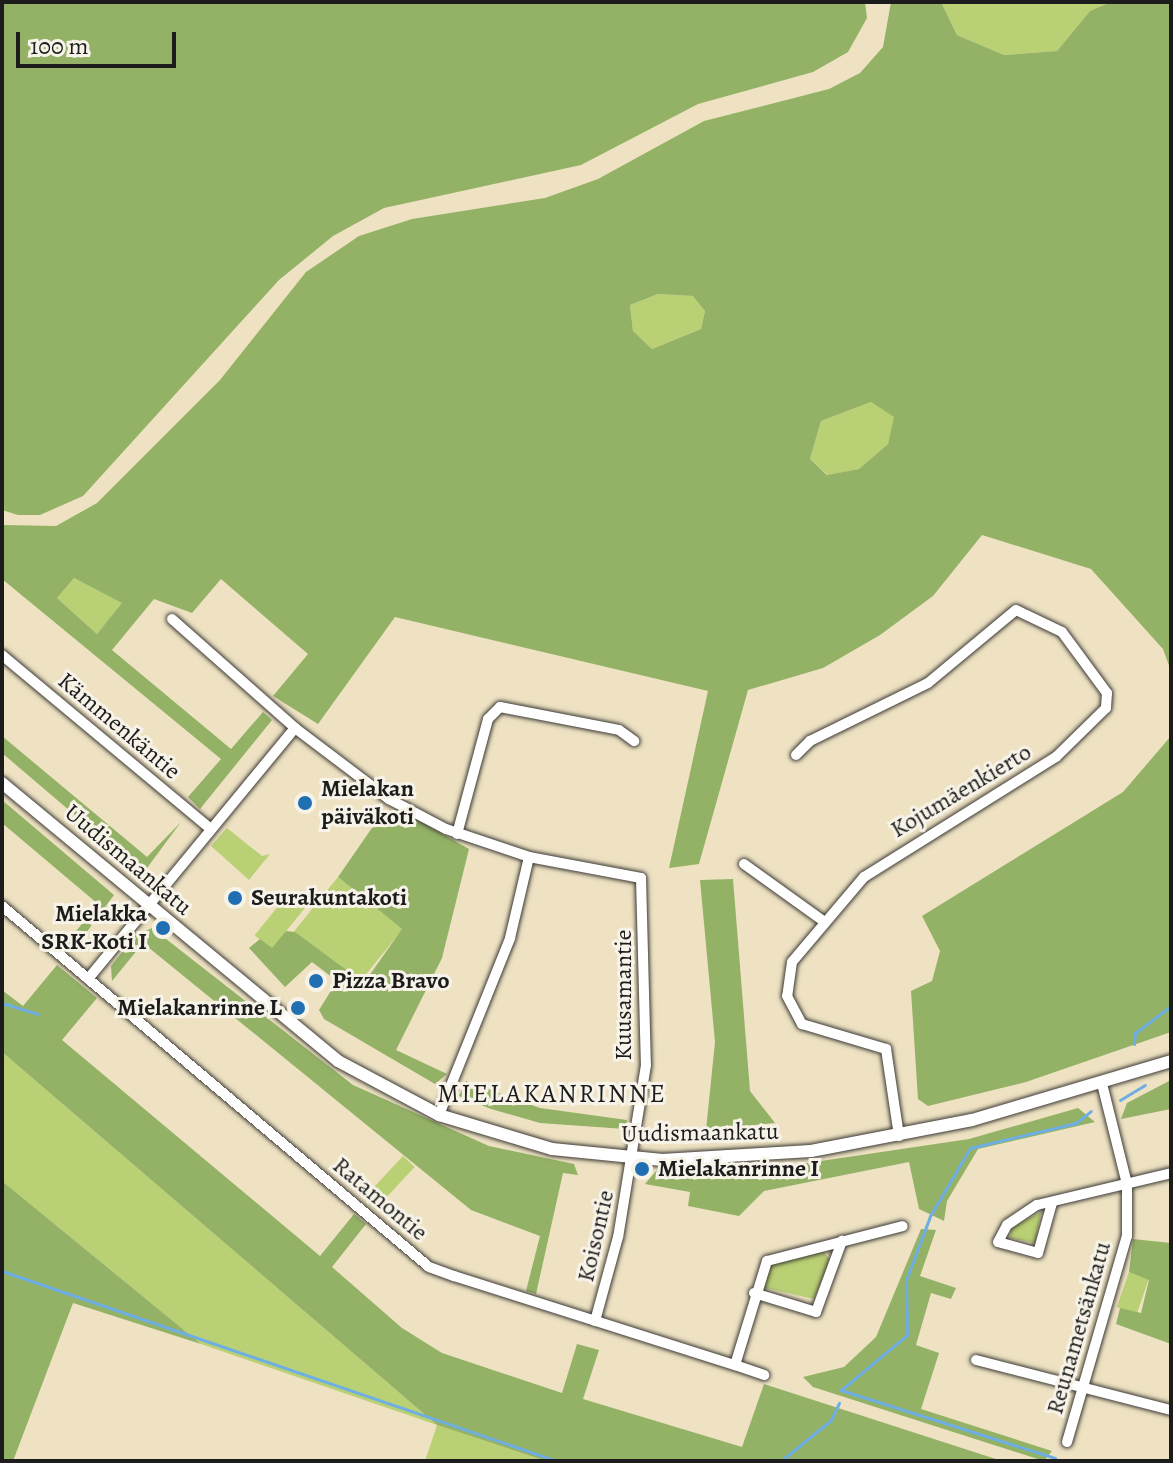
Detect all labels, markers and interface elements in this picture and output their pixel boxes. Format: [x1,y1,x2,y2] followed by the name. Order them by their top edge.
[20,16,180,66] scale bar
[30,30,89,62] text: 100 m
[52,666,186,786] street label: Kämmenkäntie
[886,738,1036,844] street label: Kojumäenkierto
[321,775,414,831] place label: Mielakan päiväkoti
[296,794,314,812] marker: Mielakan päiväkoti
[58,798,198,922] street label: Uudismaankatu
[251,884,407,912] place label: Seurakuntakoti
[226,889,244,907] marker: Seurakuntakoti
[41,900,147,956] place label: Mielakka SRK-Koti I
[154,919,172,937] marker: Mielakka SRK-Koti I
[610,929,638,1061] street label: Kuusamantie
[332,967,450,995] place label: Pizza Bravo
[307,972,325,990] marker: Pizza Bravo
[117,994,282,1022] place label: Mielakanrinne L
[289,999,307,1017] marker: Mielakanrinne L
[437,1078,667,1110] district label: MIELAKANRINNE
[621,1117,779,1149] street label: Uudismaankatu
[327,1151,433,1247] street label: Ratamontie
[658,1155,819,1183] place label: Mielakanrinne I
[633,1160,651,1178] marker: Mielakanrinne I
[571,1187,621,1285] street label: Koisontie
[1041,1238,1117,1418] street label: Reunametsänkatu

